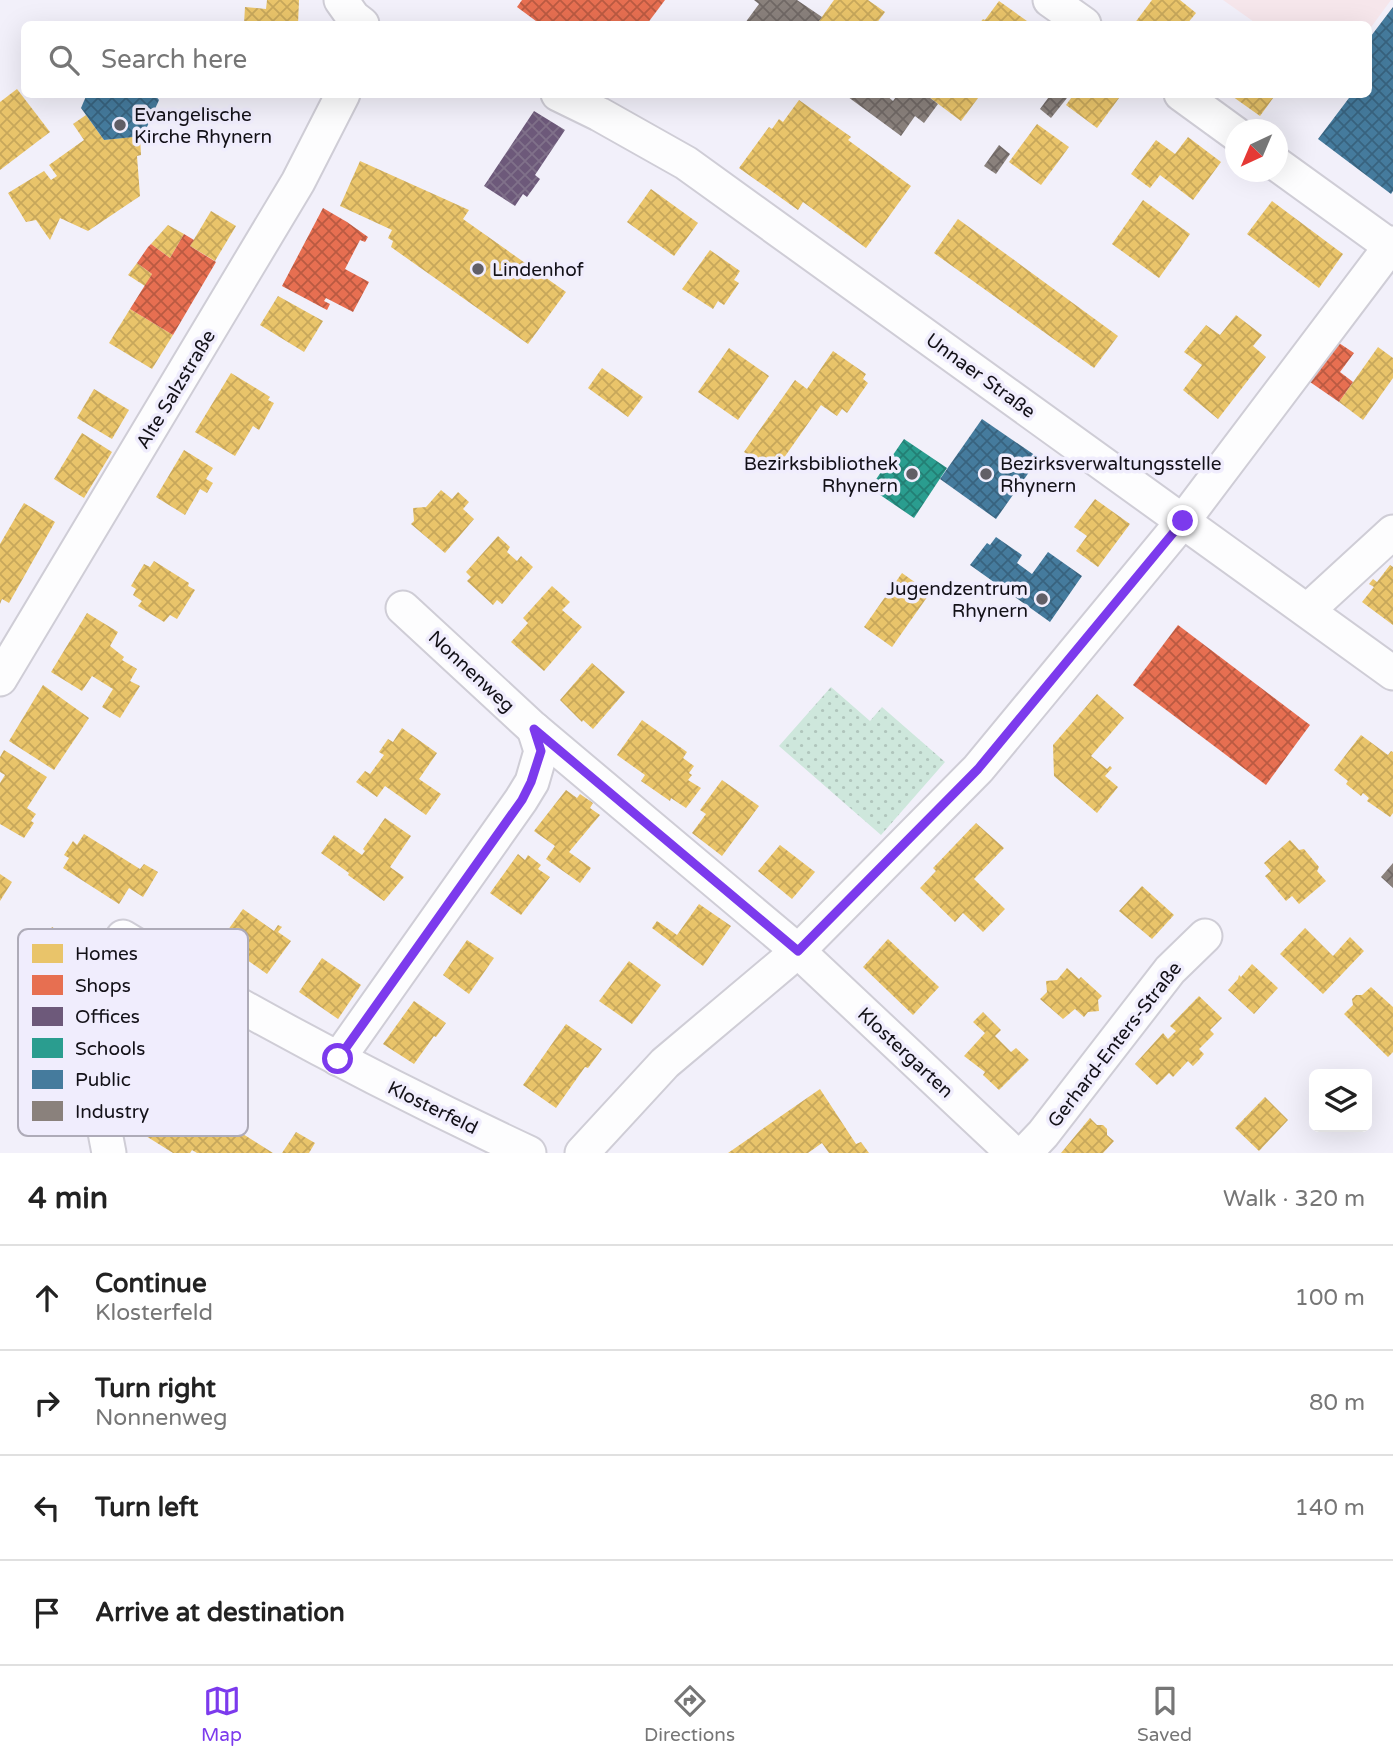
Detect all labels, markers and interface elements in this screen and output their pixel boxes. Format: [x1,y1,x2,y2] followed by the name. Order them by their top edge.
[21,21,1372,98] search box
[45,41,83,79] icon: search
[101,44,247,75] text: Search here
[134,104,272,148] place label: Evangelische Kirche Rhynern
[112,117,128,133] marker: Evangelische Kirche Rhynern
[1225,119,1288,182] north arrow
[492,259,585,281] place label: Lindenhof
[470,261,486,277] marker: Lindenhof
[132,326,220,453] street label: Alte Salzstraße
[921,329,1039,423] street label: Unnaer Straße
[744,453,898,497] place label: Bezirksbibliothek Rhynern
[1000,453,1222,497] place label: Bezirksverwaltungsstelle Rhynern
[904,466,920,482] marker: Bezirksbibliothek Rhynern
[978,466,994,482] marker: Bezirksverwaltungsstelle Rhynern
[1167,505,1198,536] route end
[886,578,1028,622] place label: Jugendzentrum Rhynern
[1034,591,1050,607] marker: Jugendzentrum Rhynern
[424,626,519,717] street label: Nonnenweg
[18,929,248,1136] legend
[75,943,138,965] text: Homes
[1043,957,1186,1132] street label: Gerhard-Enters-Straße
[75,975,131,997] text: Shops
[853,1003,958,1102] street label: Klostergarten
[75,1006,140,1028] text: Offices
[75,1038,145,1060] text: Schools
[322,1043,353,1074] route start
[75,1069,131,1091] text: Public
[1309,1069,1372,1132] map controls
[1309,1069,1372,1132] button: layers
[384,1077,481,1139] street label: Klosterfeld
[75,1101,149,1123] text: Industry
[28,1180,108,1217] text: 4 min
[1223,1185,1365,1213] text: Walk · 320 m
[95,1268,207,1299] text: Continue
[28,1279,66,1317] icon: ahead
[1295,1284,1365,1312] text: 100 m
[95,1299,213,1327] text: Klosterfeld
[95,1373,216,1404] text: Turn right
[28,1384,66,1422] icon: right
[1309,1389,1365,1417] text: 80 m
[95,1404,228,1432] text: Nonnenweg
[28,1489,66,1527] icon: left
[95,1492,198,1523] text: Turn left
[1295,1494,1365,1522] text: 140 m
[28,1594,66,1632] icon: arrive
[95,1597,345,1628] text: Arrive at destination
[201,1682,242,1746] tab: Map
[644,1682,735,1746] tab: Directions
[1137,1682,1192,1746] tab: Saved

